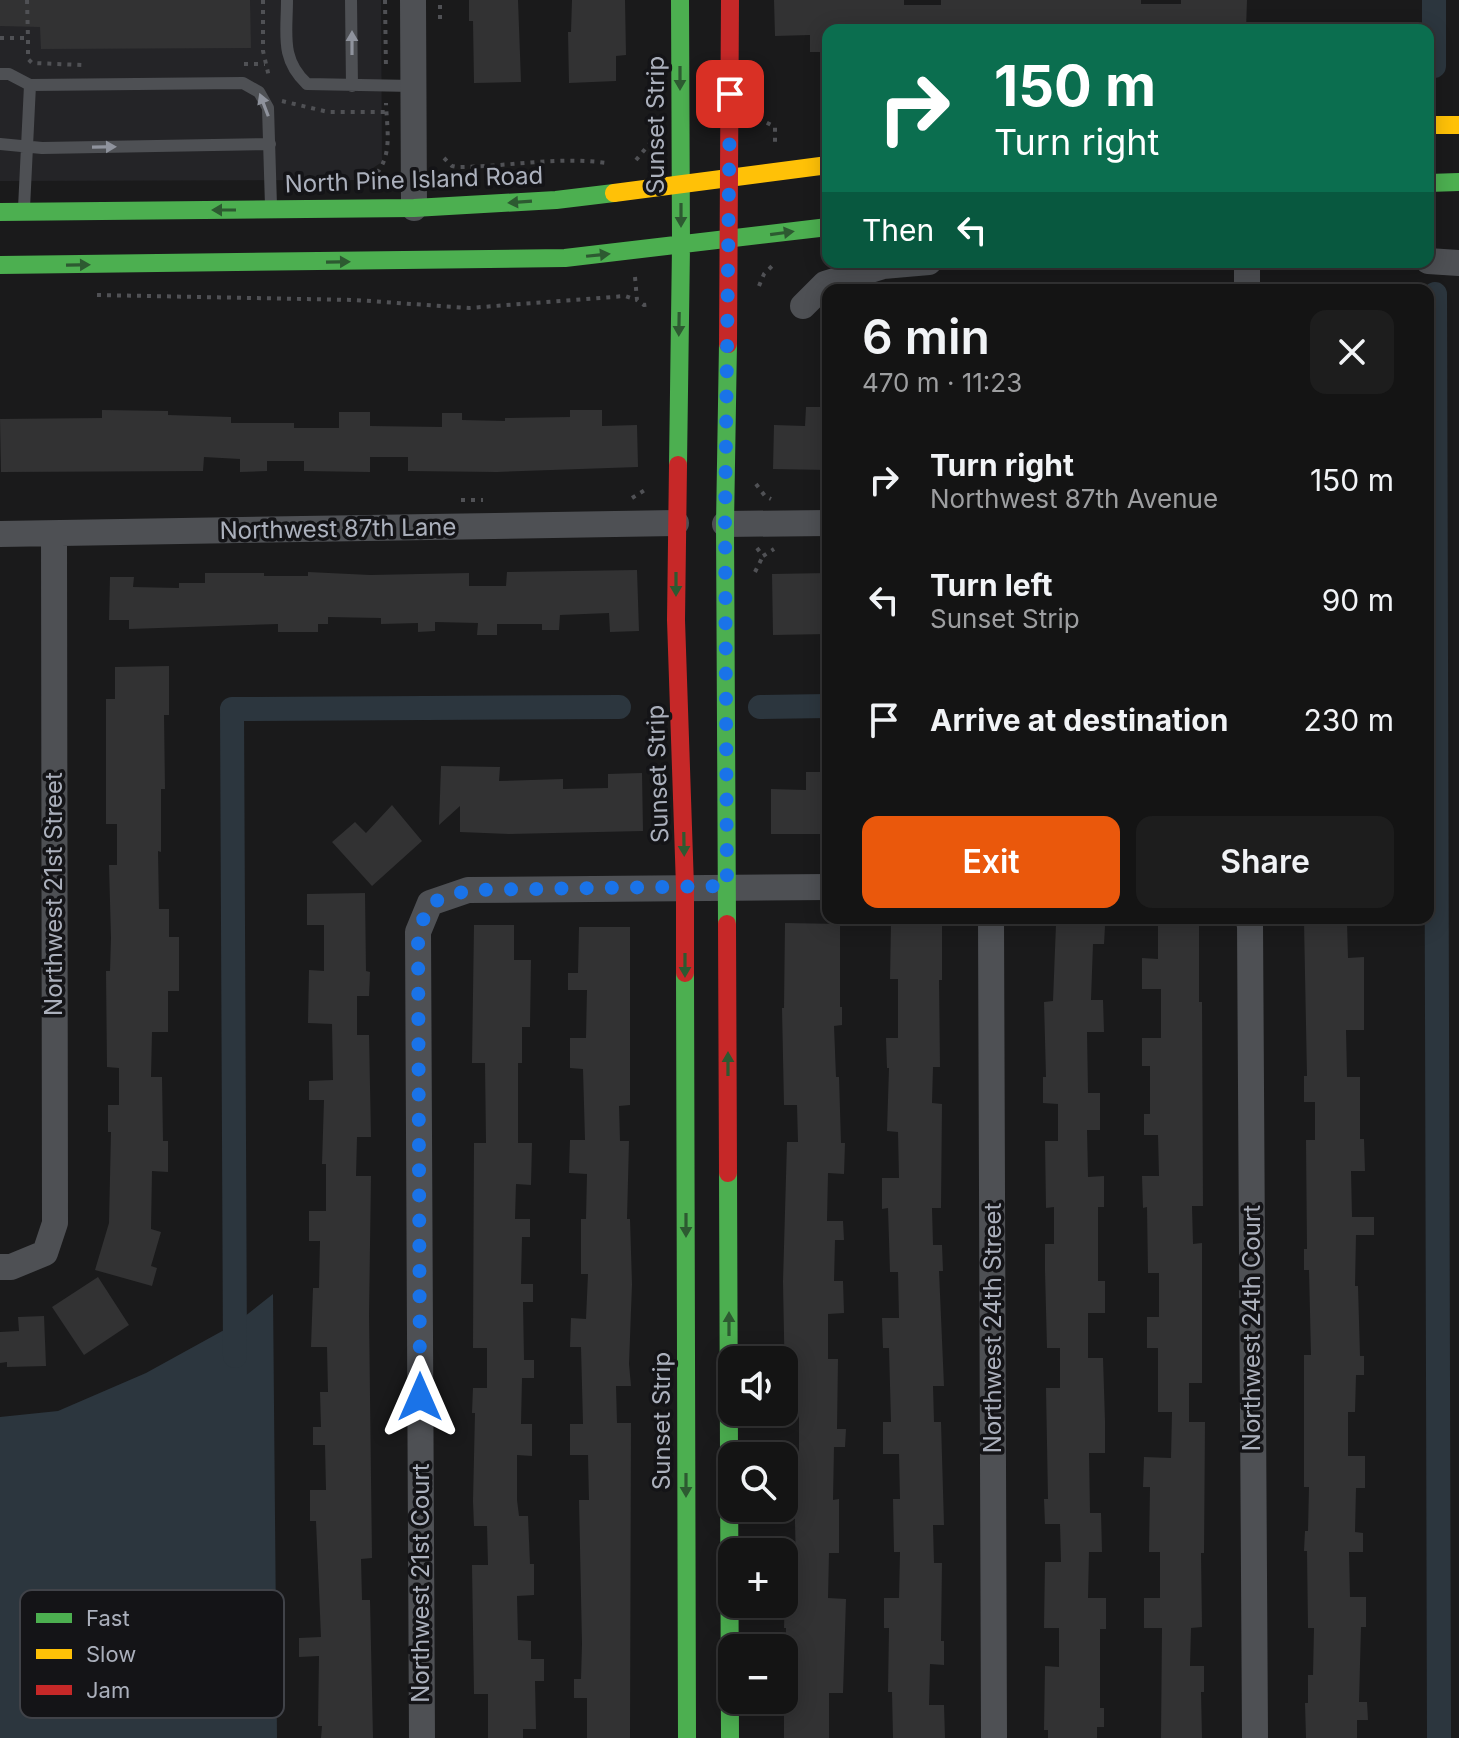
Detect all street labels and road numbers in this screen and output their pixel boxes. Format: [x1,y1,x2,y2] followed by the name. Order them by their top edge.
[641,56,670,194] street label: Sunset Strip
[284,160,544,199] street label: North Pine Island Road
[219,512,457,545] street label: Northwest 87th Lane
[641,704,674,844] street label: Sunset Strip
[39,772,68,1016] street label: Northwest 21st Street
[978,1203,1007,1453] street label: Northwest 24th Street
[1237,1205,1266,1451] street label: Northwest 24th Court
[647,1352,676,1490] street label: Sunset Strip
[406,1463,435,1703] street label: Northwest 21st Court

